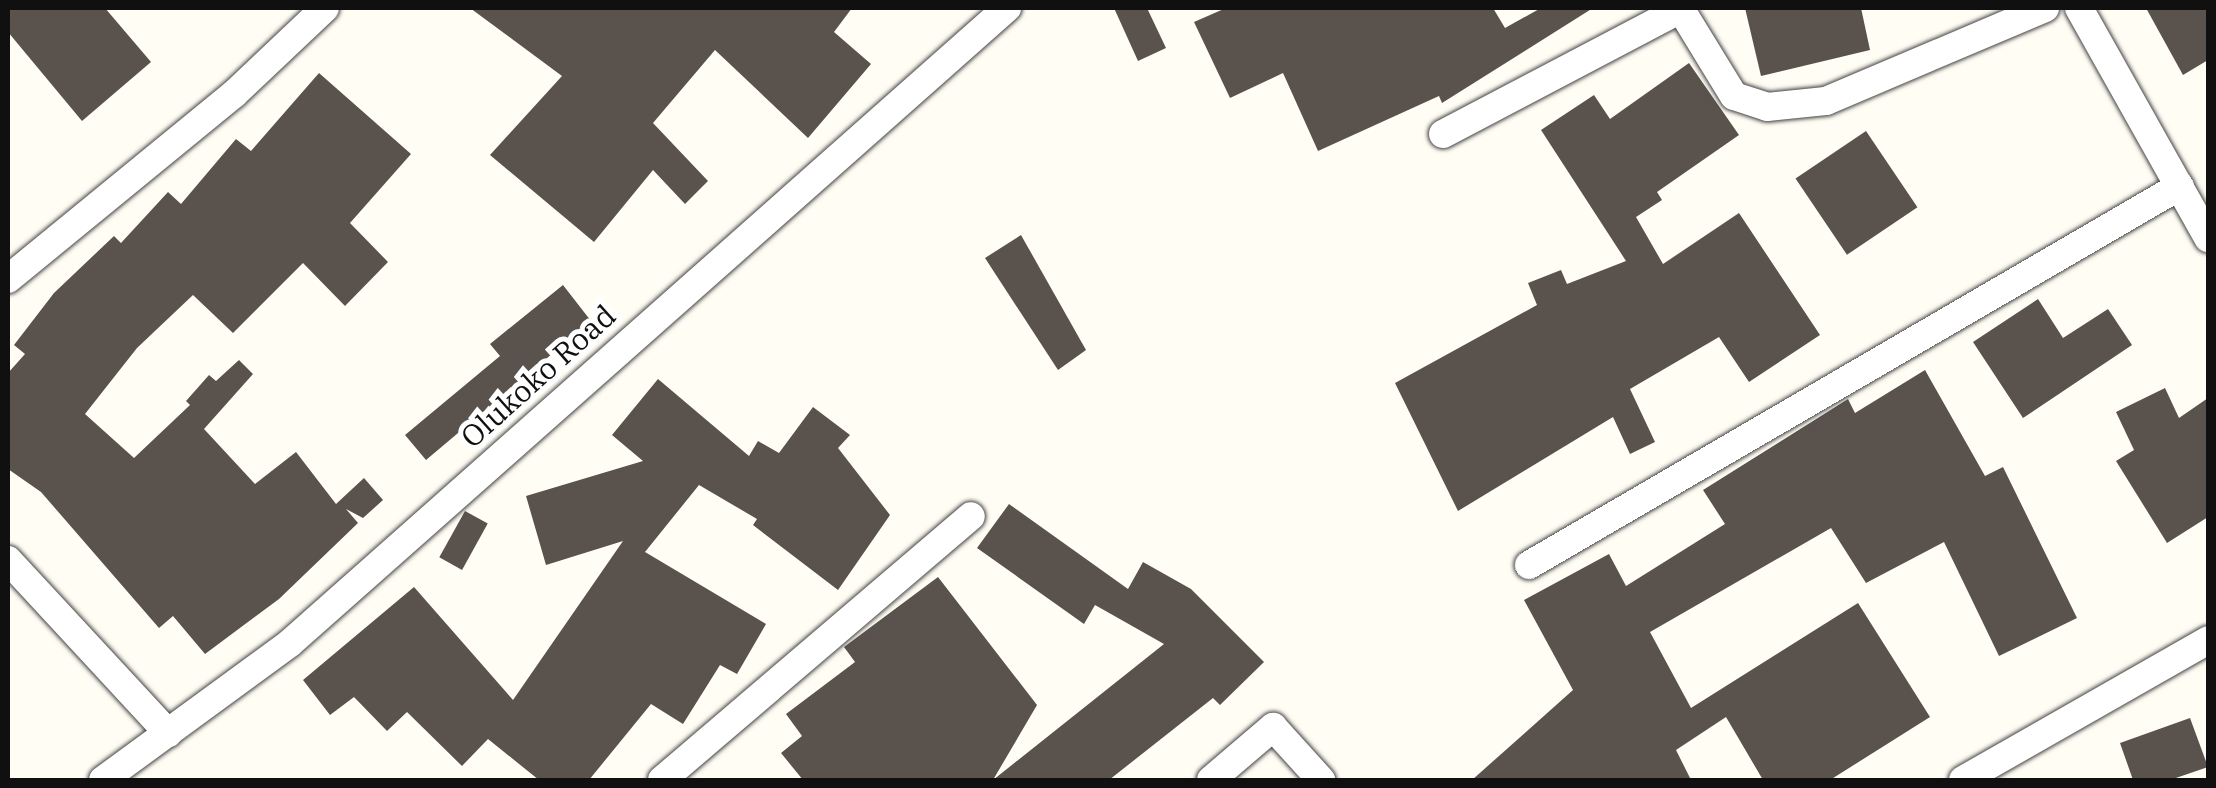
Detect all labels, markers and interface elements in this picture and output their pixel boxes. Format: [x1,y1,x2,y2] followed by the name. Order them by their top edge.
[453,297,623,455] street label: Olukoko Road

